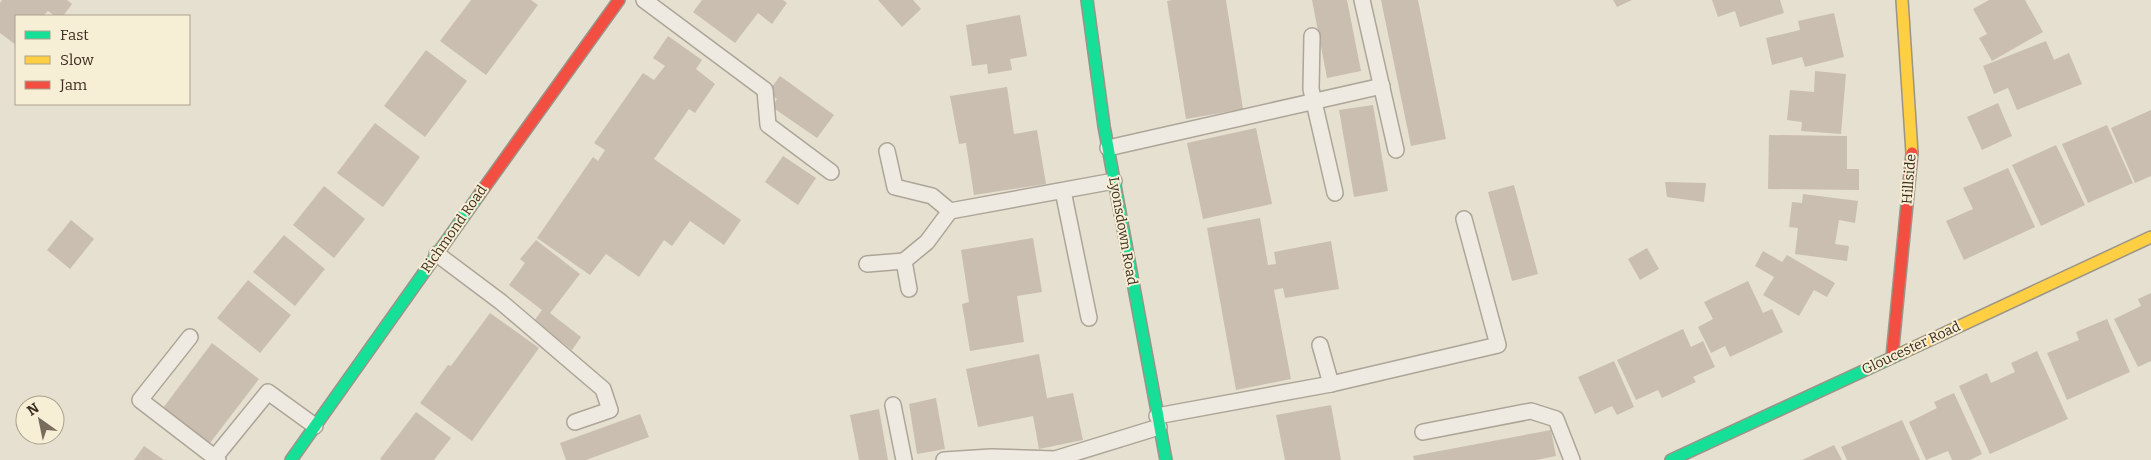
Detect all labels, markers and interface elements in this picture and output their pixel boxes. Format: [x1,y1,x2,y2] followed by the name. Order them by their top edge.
[15,15,190,105] legend
[60,26,89,44] text: Fast
[60,51,95,69] text: Slow
[59,76,88,94] text: Jam
[1898,153,1920,205] street label: Hillside
[1105,176,1141,286] street label: Lyonsdown Road
[417,182,491,276] street label: Richmond Road
[1859,318,1963,378] street label: Gloucester Road
[15,395,65,445] north arrow
[24,399,43,420] text: N

